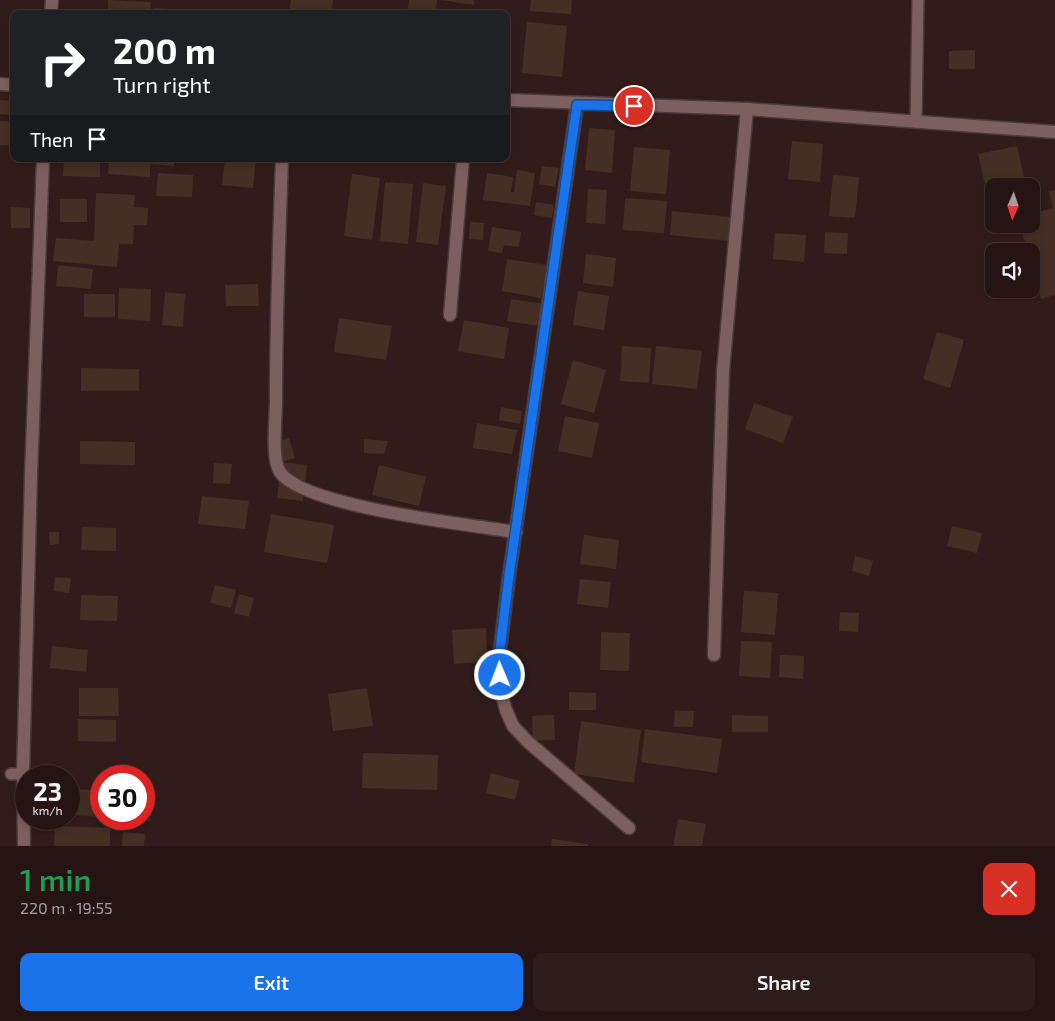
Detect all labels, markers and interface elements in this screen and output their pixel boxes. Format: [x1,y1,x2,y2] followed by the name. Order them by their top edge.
[113,29,216,71] text: 200 m
[30,30,95,95] icon: right
[113,71,211,97] text: Turn right
[613,85,655,127] pin
[620,92,648,120] icon: arrive
[83,125,111,153] icon: arrive
[30,128,73,151] text: Then
[985,178,1040,232] north arrow
[985,178,1040,298] map controls
[985,243,1040,298] button: sound
[473,648,525,700] position arrow
[90,765,155,830] speed limit sign: 30
[33,776,62,806] text: 23
[33,803,62,817] text: km/h
[20,861,91,897] text: 1 min
[983,863,1035,915] button: close
[20,898,113,917] text: 220 m · 19:55
[20,953,523,1011] button: Exit
[533,953,1035,1011] button: Share

